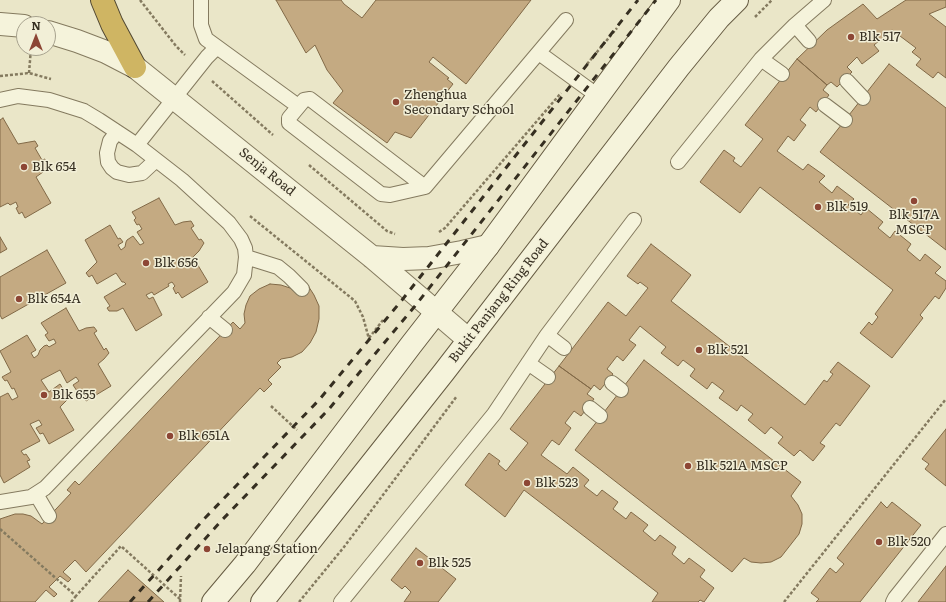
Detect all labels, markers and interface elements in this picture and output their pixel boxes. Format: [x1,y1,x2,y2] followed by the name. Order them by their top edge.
[16,16,56,56] north arrow
[31,17,41,33] text: N
[859,29,901,45] place label: Blk 517
[846,32,856,42] marker: Blk 517
[404,87,514,118] place label: Zhenghua Secondary School
[391,97,401,107] marker: Zhenghua Secondary School
[236,145,298,199] street label: Senja Road
[32,159,76,175] place label: Blk 654
[19,162,29,172] marker: Blk 654
[909,196,919,206] marker: Blk 517A MSCP
[826,199,868,215] place label: Blk 519
[813,202,823,212] marker: Blk 519
[888,207,940,238] place label: Blk 517A MSCP
[446,236,552,366] street label: Bukit Panjang Ring Road
[154,255,198,271] place label: Blk 656
[141,258,151,268] marker: Blk 656
[27,291,81,307] place label: Blk 654A
[14,294,24,304] marker: Blk 654A
[707,342,749,358] place label: Blk 521
[694,345,704,355] marker: Blk 521
[52,387,96,403] place label: Blk 655
[39,390,49,400] marker: Blk 655
[178,428,230,444] place label: Blk 651A
[165,431,175,441] marker: Blk 651A
[696,458,788,474] place label: Blk 521A MSCP
[683,461,693,471] marker: Blk 521A MSCP
[535,475,579,491] place label: Blk 523
[522,478,532,488] marker: Blk 523
[887,534,931,550] place label: Blk 520
[874,537,884,547] marker: Blk 520
[215,541,318,557] place label: Jelapang Station
[202,544,212,554] marker: Jelapang Station
[428,555,471,571] place label: Blk 525
[415,558,425,568] marker: Blk 525

